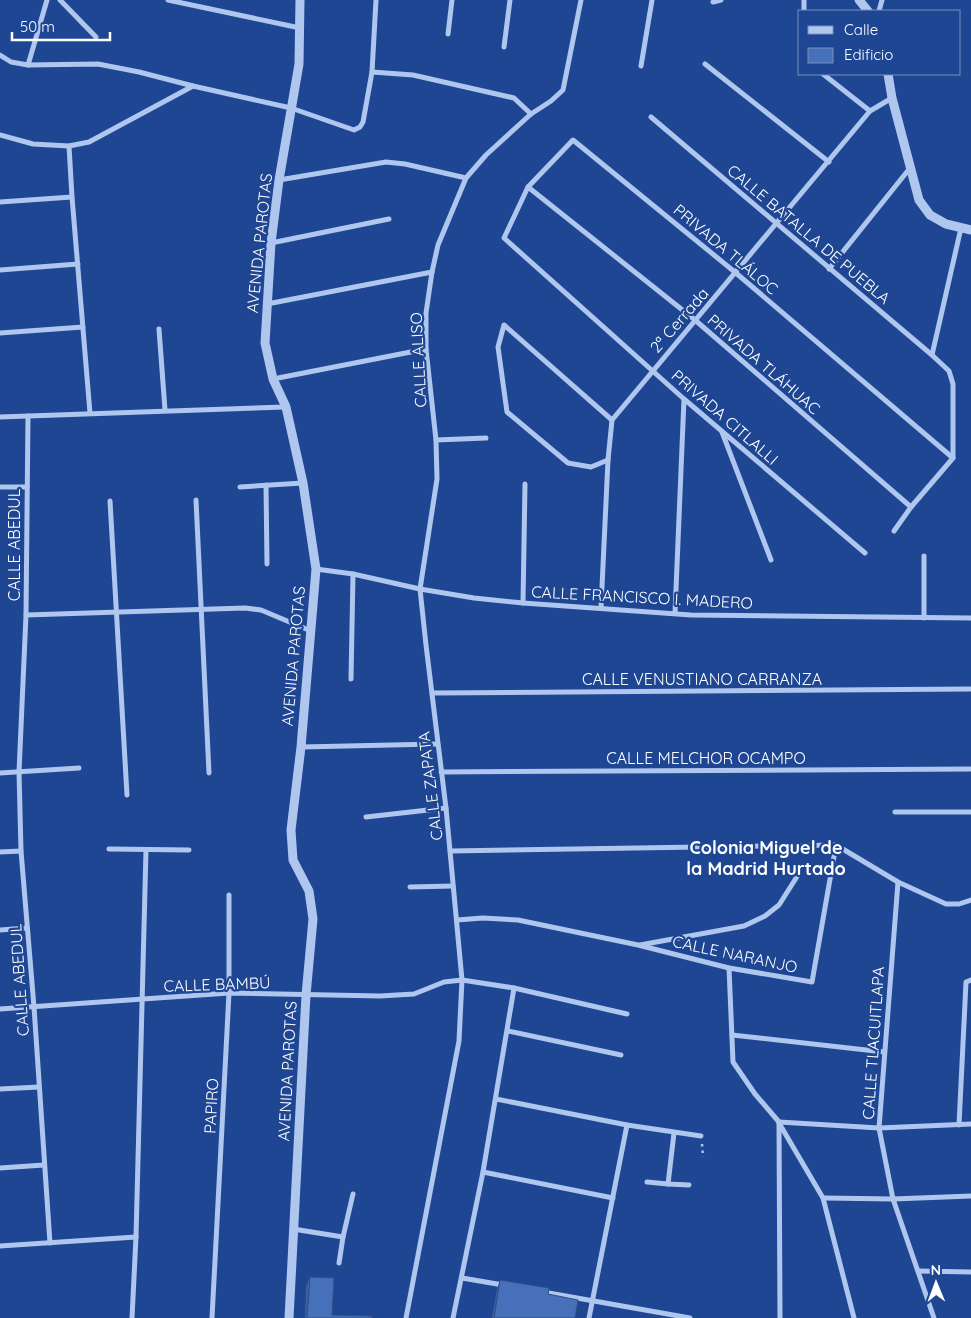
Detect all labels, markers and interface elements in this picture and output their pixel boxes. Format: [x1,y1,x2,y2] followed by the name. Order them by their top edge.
[12,10,110,42] scale bar
[798,10,961,75] legend
[20,17,55,36] text: 50 m
[844,20,878,39] text: Calle
[844,45,893,64] text: Edificio
[723,160,895,308] street label: CALLE BATALLA DE PUEBLA
[242,172,276,314] street label: AVENIDA PAROTAS
[670,199,782,299] street label: PRIVADA TLÁLOC
[645,283,713,357] street label: 2ª Cerrada
[704,310,824,418] street label: PRIVADA TLÁHUAC
[406,312,430,408] street label: CALLE ALISO
[668,365,782,469] street label: PRIVADA CITLALLI
[4,488,24,601] street label: CALLE ABEDUL
[531,581,753,613] street label: CALLE FRANCISCO I. MADERO
[277,585,309,727] street label: AVENIDA PAROTAS
[582,669,822,689] street label: CALLE VENUSTIANO CARRANZA
[413,730,447,842] street label: CALLE ZAPATA
[606,748,806,768] street label: CALLE MELCHOR OCAMPO
[686,836,846,880] district label: Colonia Miguel de la Madrid Hurtado
[5,923,33,1037] street label: CALLE ABEDUL
[671,931,799,977] street label: CALLE NARANJO
[858,966,888,1120] street label: CALLE TLACUITLAPA
[163,972,271,996] street label: CALLE BAMBÚ
[273,1000,301,1142] street label: AVENIDA PAROTAS
[200,1078,222,1134] street label: PAPIRO
[911,1258,961,1308] north arrow
[930,1261,941,1279] text: N

